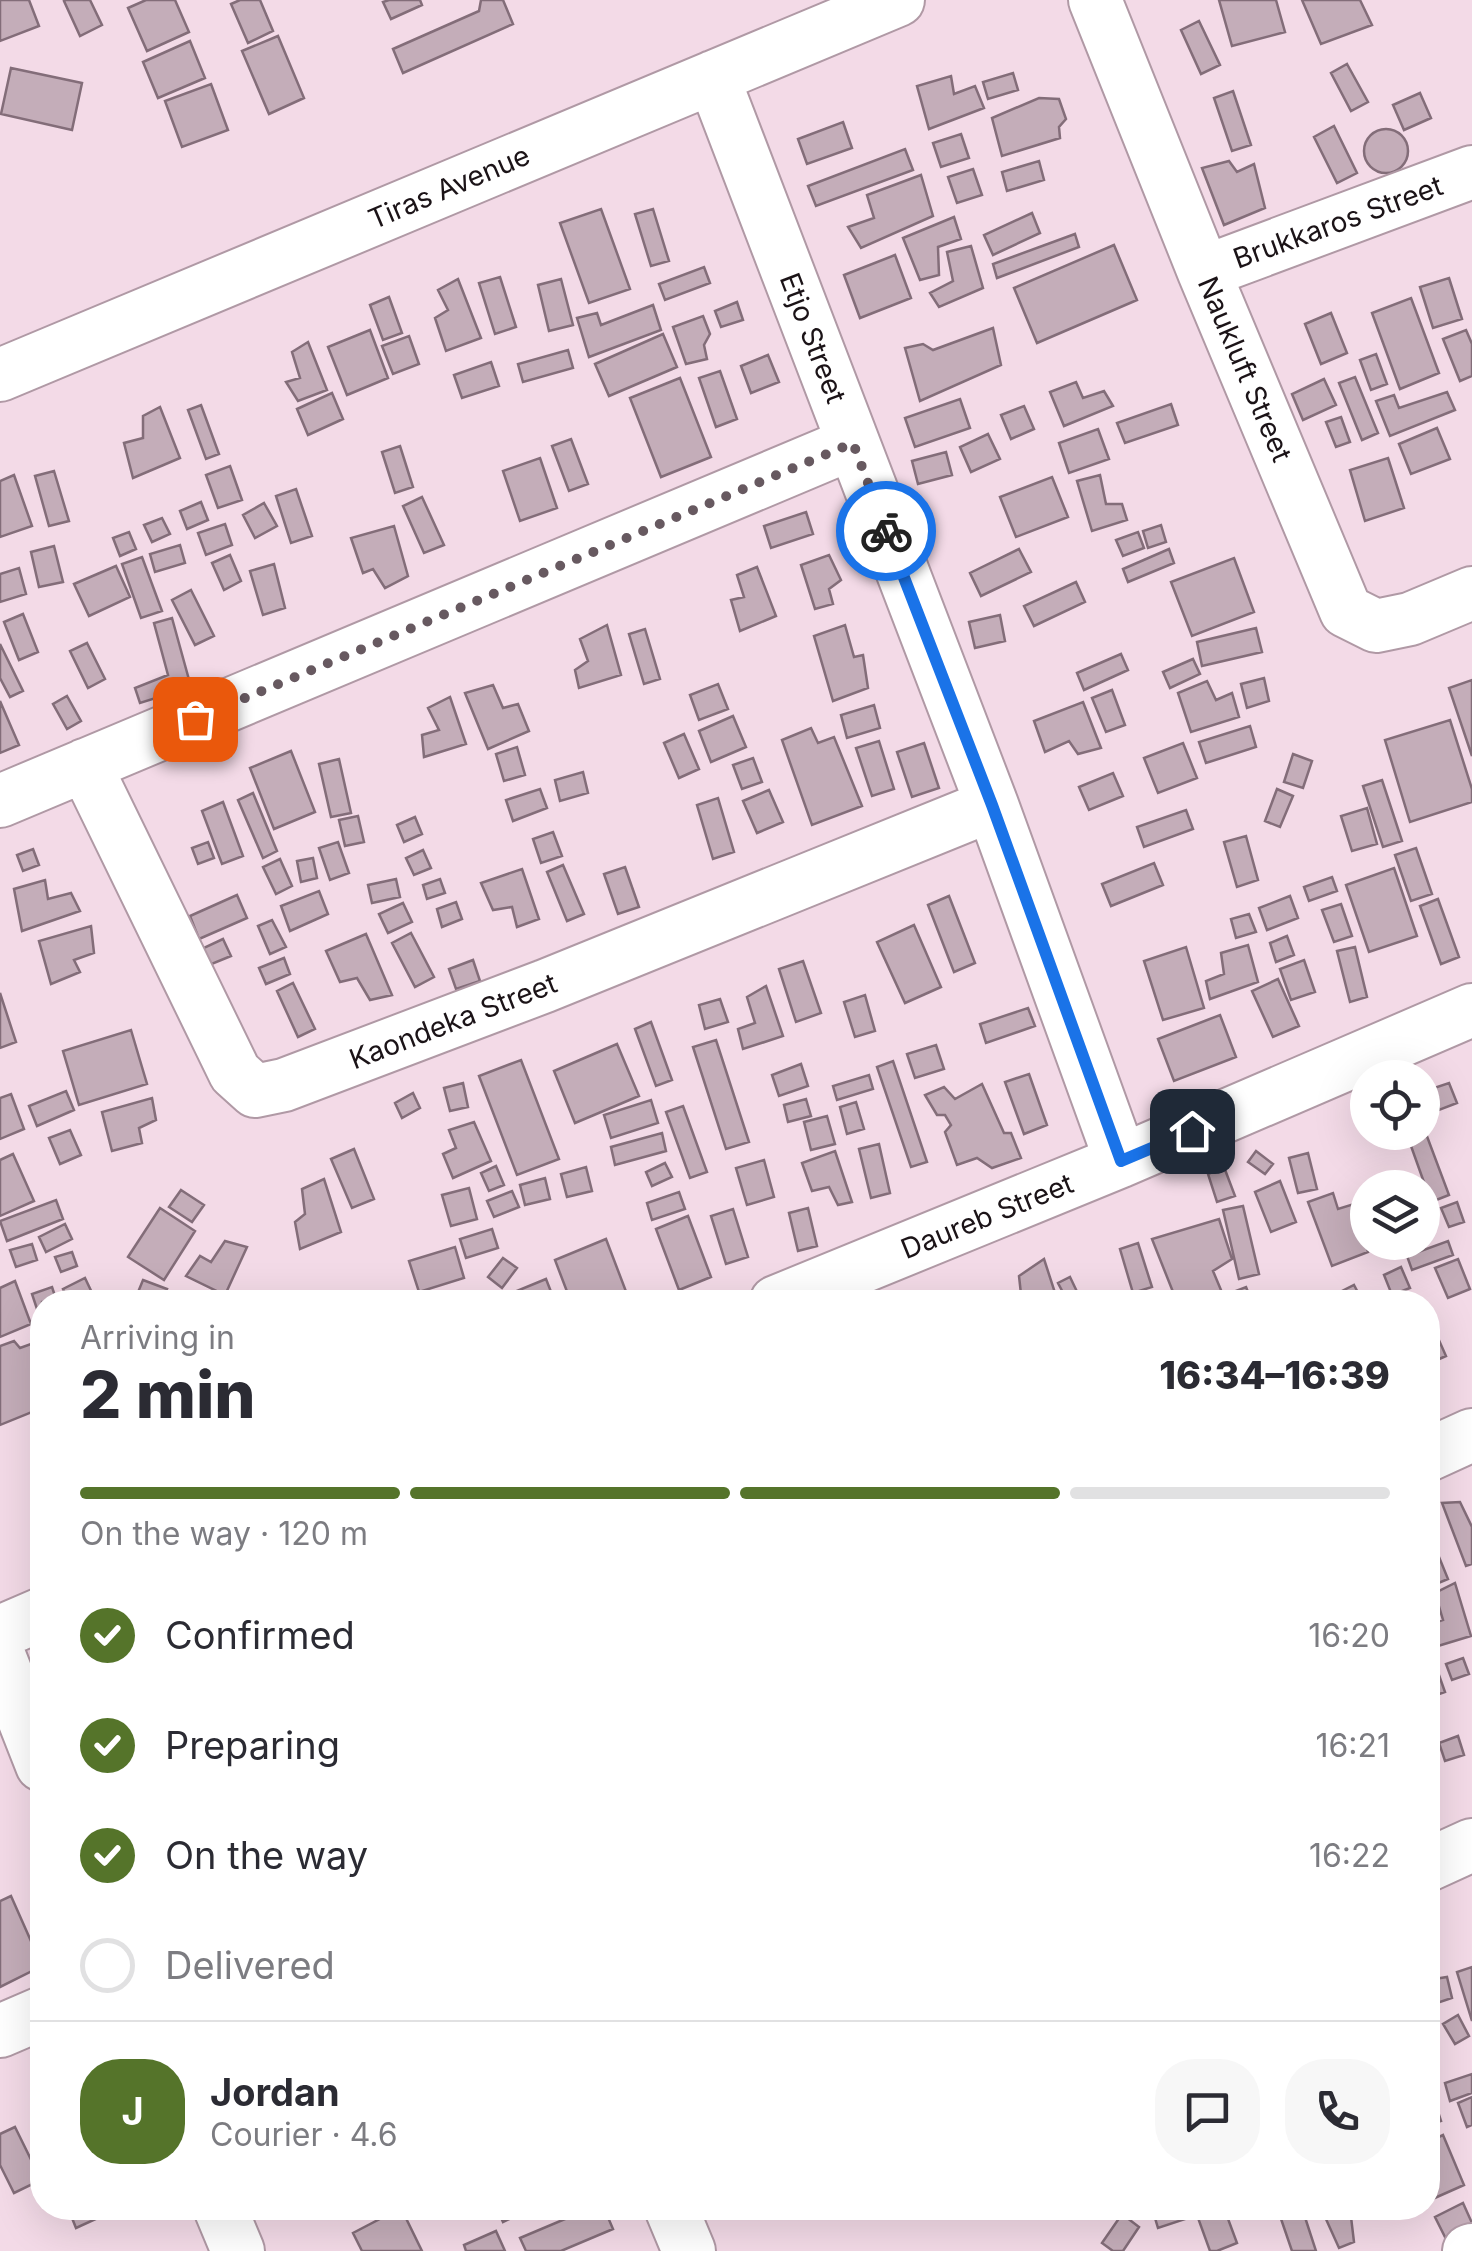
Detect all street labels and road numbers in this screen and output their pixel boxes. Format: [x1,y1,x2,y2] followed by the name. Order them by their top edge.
[363,138,535,236] street label: Tiras Avenue
[1229,168,1447,276] street label: Brukkaros Street
[773,268,853,408] street label: Etjo Street
[1191,271,1299,467] street label: Naukluft Street
[345,966,561,1076] street label: Kaondeka Street
[896,1166,1078,1266] street label: Daureb Street

